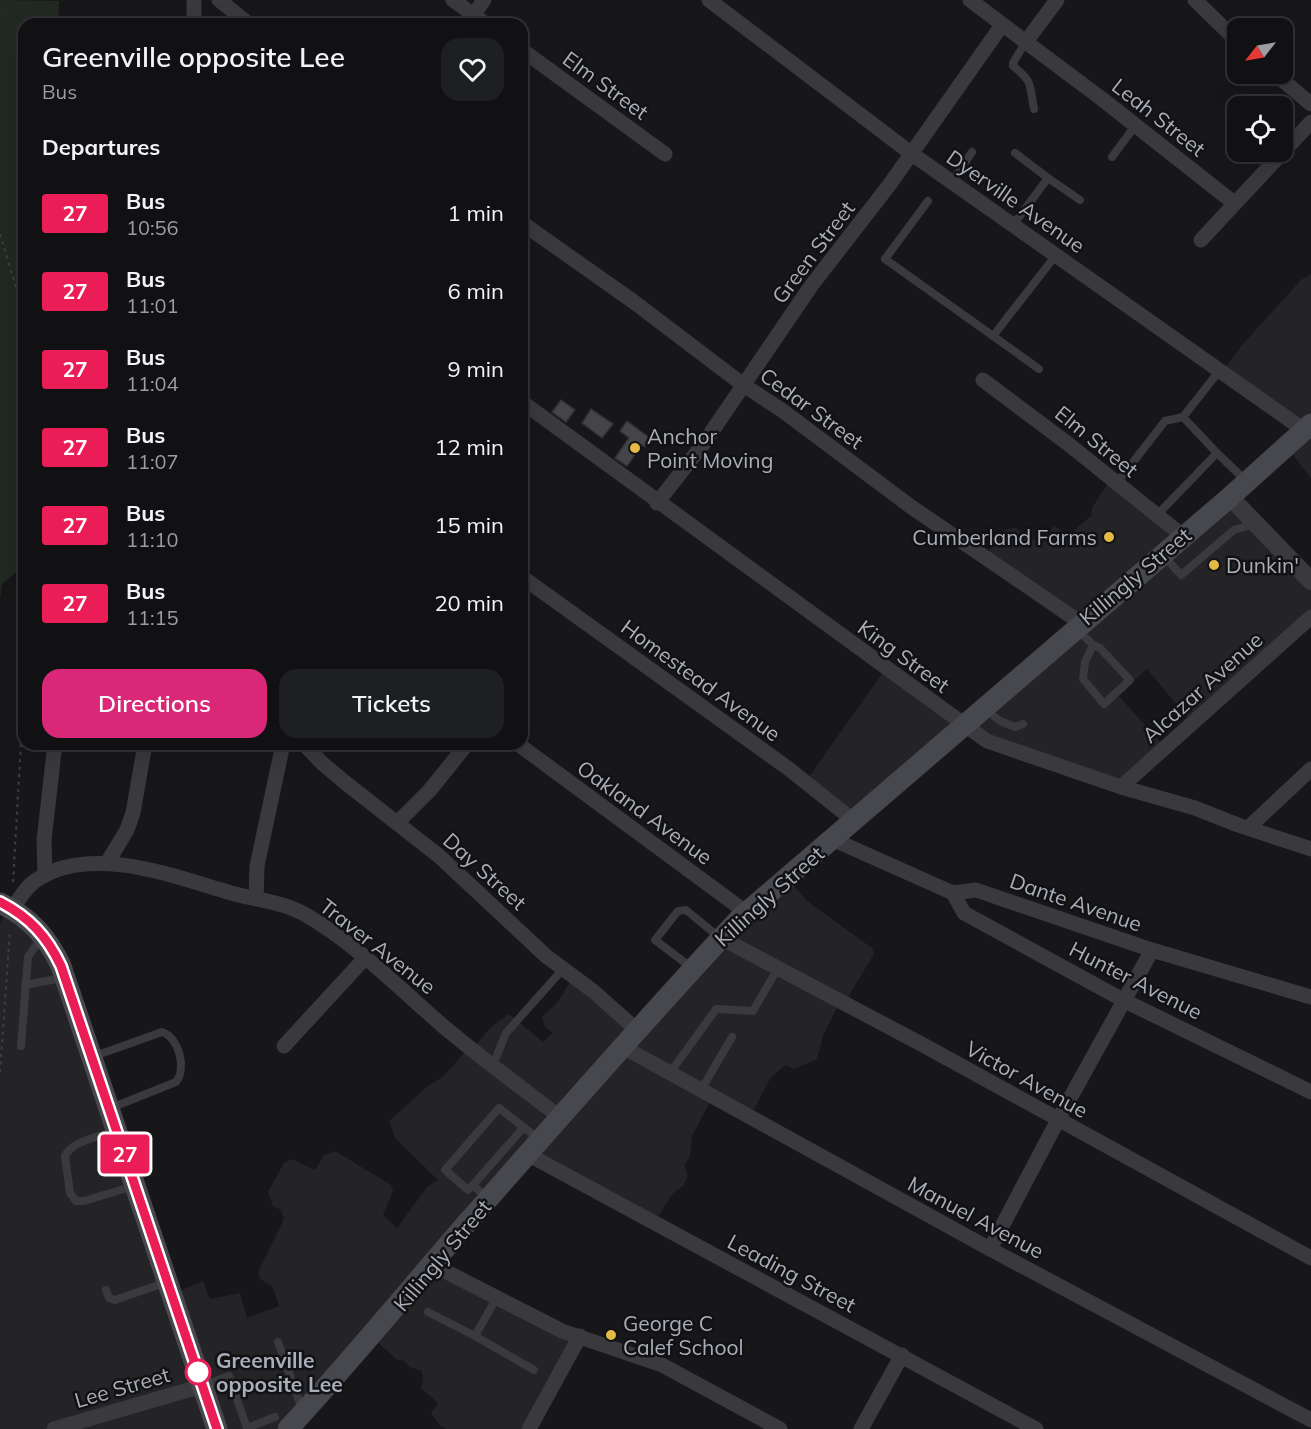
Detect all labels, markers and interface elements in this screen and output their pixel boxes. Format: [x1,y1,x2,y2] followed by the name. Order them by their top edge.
[1227,18,1293,84] north arrow
[1227,18,1293,162] map controls
[441,38,504,101] button: heart
[42,39,345,74] text: Greenville opposite Lee
[558,45,654,125] street label: Elm Street
[1107,73,1211,161] street label: Leah Street
[42,79,77,104] text: Bus
[1227,96,1293,162] button: locate
[42,133,160,161] text: Departures
[942,144,1090,258] street label: Dyerville Avenue
[126,187,165,215] text: Bus
[766,196,860,308] street label: Green Street
[448,199,504,227] text: 1 min
[62,200,88,226] text: 27
[126,215,179,240] text: 10:56
[126,265,165,293] text: Bus
[448,277,504,305] text: 6 min
[62,278,88,304] text: 27
[126,293,179,318] text: 11:01
[126,343,165,371] text: Bus
[448,355,504,383] text: 9 min
[62,356,88,382] text: 27
[755,362,869,454] street label: Cedar Street
[126,371,179,396] text: 11:04
[1050,400,1144,482] street label: Elm Street
[126,421,165,449] text: Bus
[647,423,773,473] place label: Anchor Point Moving
[434,433,504,461] text: 12 min
[62,434,88,460] text: 27
[628,441,642,455] marker: Anchor Point Moving
[126,449,179,474] text: 11:07
[126,499,165,527] text: Bus
[434,511,504,539] text: 15 min
[62,512,88,538] text: 27
[1074,522,1196,630] street label: Killingly Street
[912,524,1097,550] place label: Cumberland Farms
[126,527,179,552] text: 11:10
[1102,530,1116,544] marker: Cumberland Farms
[1226,552,1299,578] place label: Dunkin'
[1207,558,1221,572] marker: Dunkin'
[126,577,165,605] text: Bus
[434,589,504,617] text: 20 min
[62,590,88,616] text: 27
[126,605,179,630] text: 11:15
[616,613,786,747] street label: Homestead Avenue
[853,614,955,698] street label: King Street
[1136,626,1268,748] street label: Alcazar Avenue
[42,669,267,738] button: Directions
[279,669,504,738] button: Tickets
[572,754,718,870] street label: Oakland Avenue
[438,827,532,915] street label: Day Street
[709,840,829,952] street label: Killingly Street
[1007,867,1145,937] street label: Dante Avenue
[315,893,441,999] street label: Traver Avenue
[1065,935,1207,1025] street label: Hunter Avenue
[961,1035,1093,1123] street label: Victor Avenue
[98,1134,152,1174] line badge: 27
[112,1141,138,1167] text: 27
[904,1170,1048,1264] street label: Manuel Avenue
[388,1194,496,1316] street label: Killingly Street
[723,1228,861,1318] street label: Leading Street
[623,1310,743,1360] place label: George C Calef School
[604,1328,618,1342] marker: George C Calef School
[216,1347,343,1397] place label: Greenville opposite Lee
[185,1359,211,1385] marker: Greenville opposite Lee
[71,1361,173,1413] street label: Lee Street

